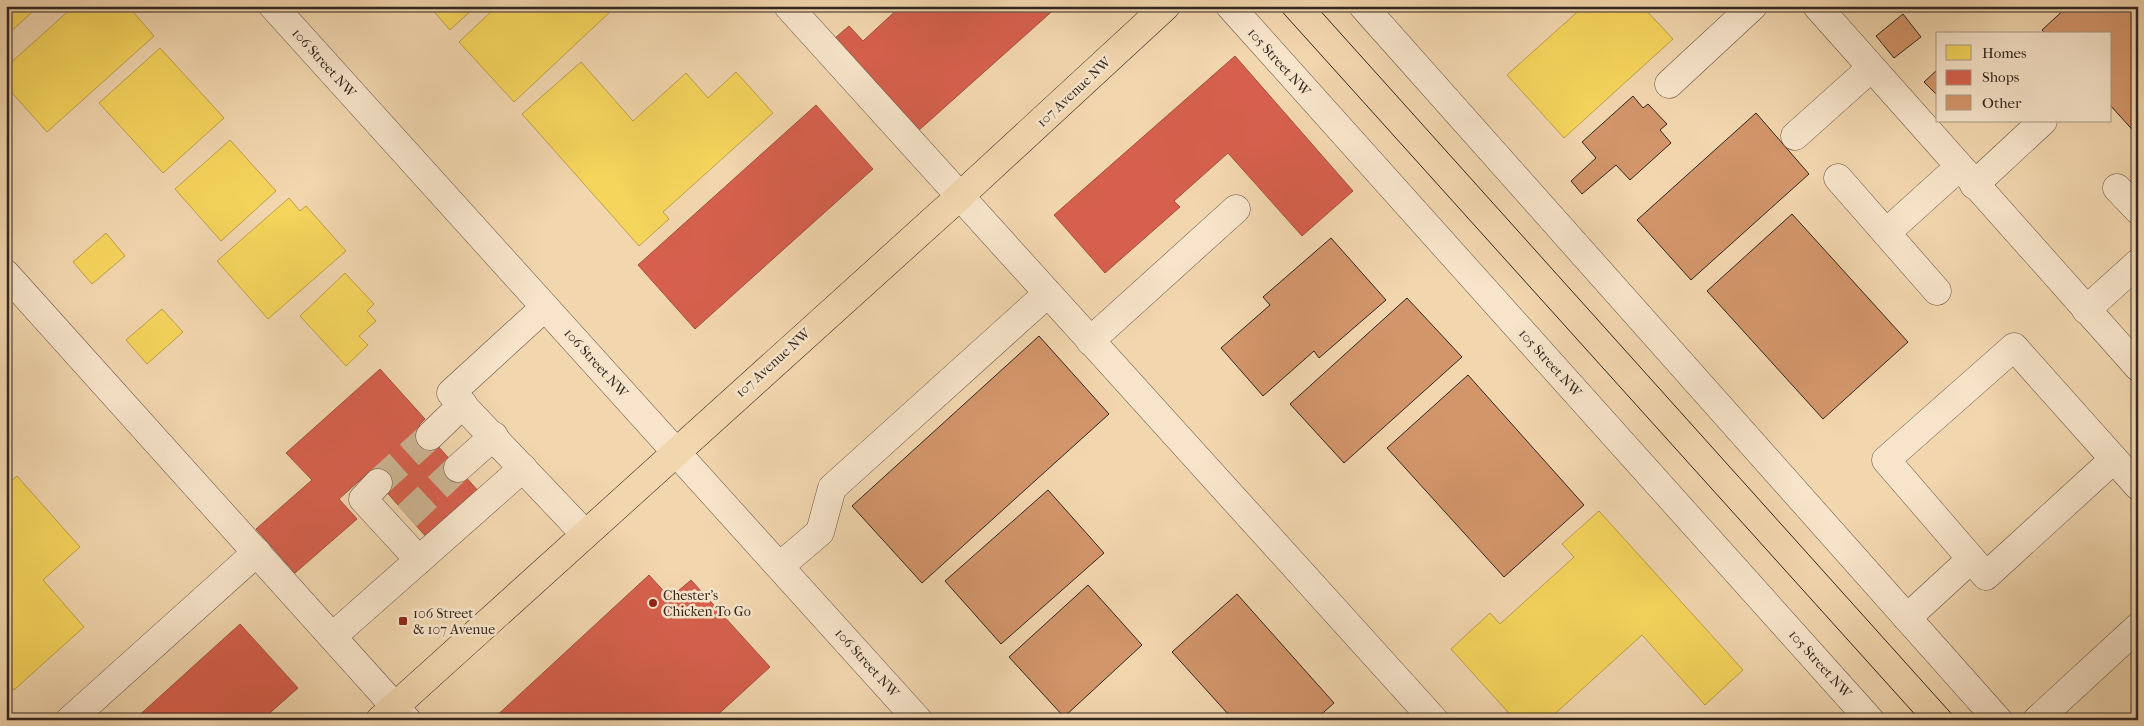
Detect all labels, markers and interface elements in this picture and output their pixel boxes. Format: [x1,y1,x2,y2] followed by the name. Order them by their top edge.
[1244,24,1315,101] street label: 105 Street NW
[288,25,360,102] street label: 106 Street NW
[1936,32,2112,122] legend
[1982,44,2027,62] text: Homes
[1033,53,1115,131] street label: 107 Avenue NW
[1982,68,2020,86] text: Shops
[1982,94,2022,112] text: Other
[732,324,815,401] street label: 107 Avenue NW
[560,325,632,402] street label: 106 Street NW
[1515,325,1586,402] street label: 105 Street NW
[663,587,751,620] place label: Chester's Chicken To Go
[647,597,659,609] marker: Chester's Chicken To Go
[413,605,495,638] place label: 106 Street & 107 Avenue
[397,615,409,627] marker: 106 Street & 107 Avenue
[831,625,903,702] street label: 106 Street NW
[1785,626,1856,703] street label: 105 Street NW

